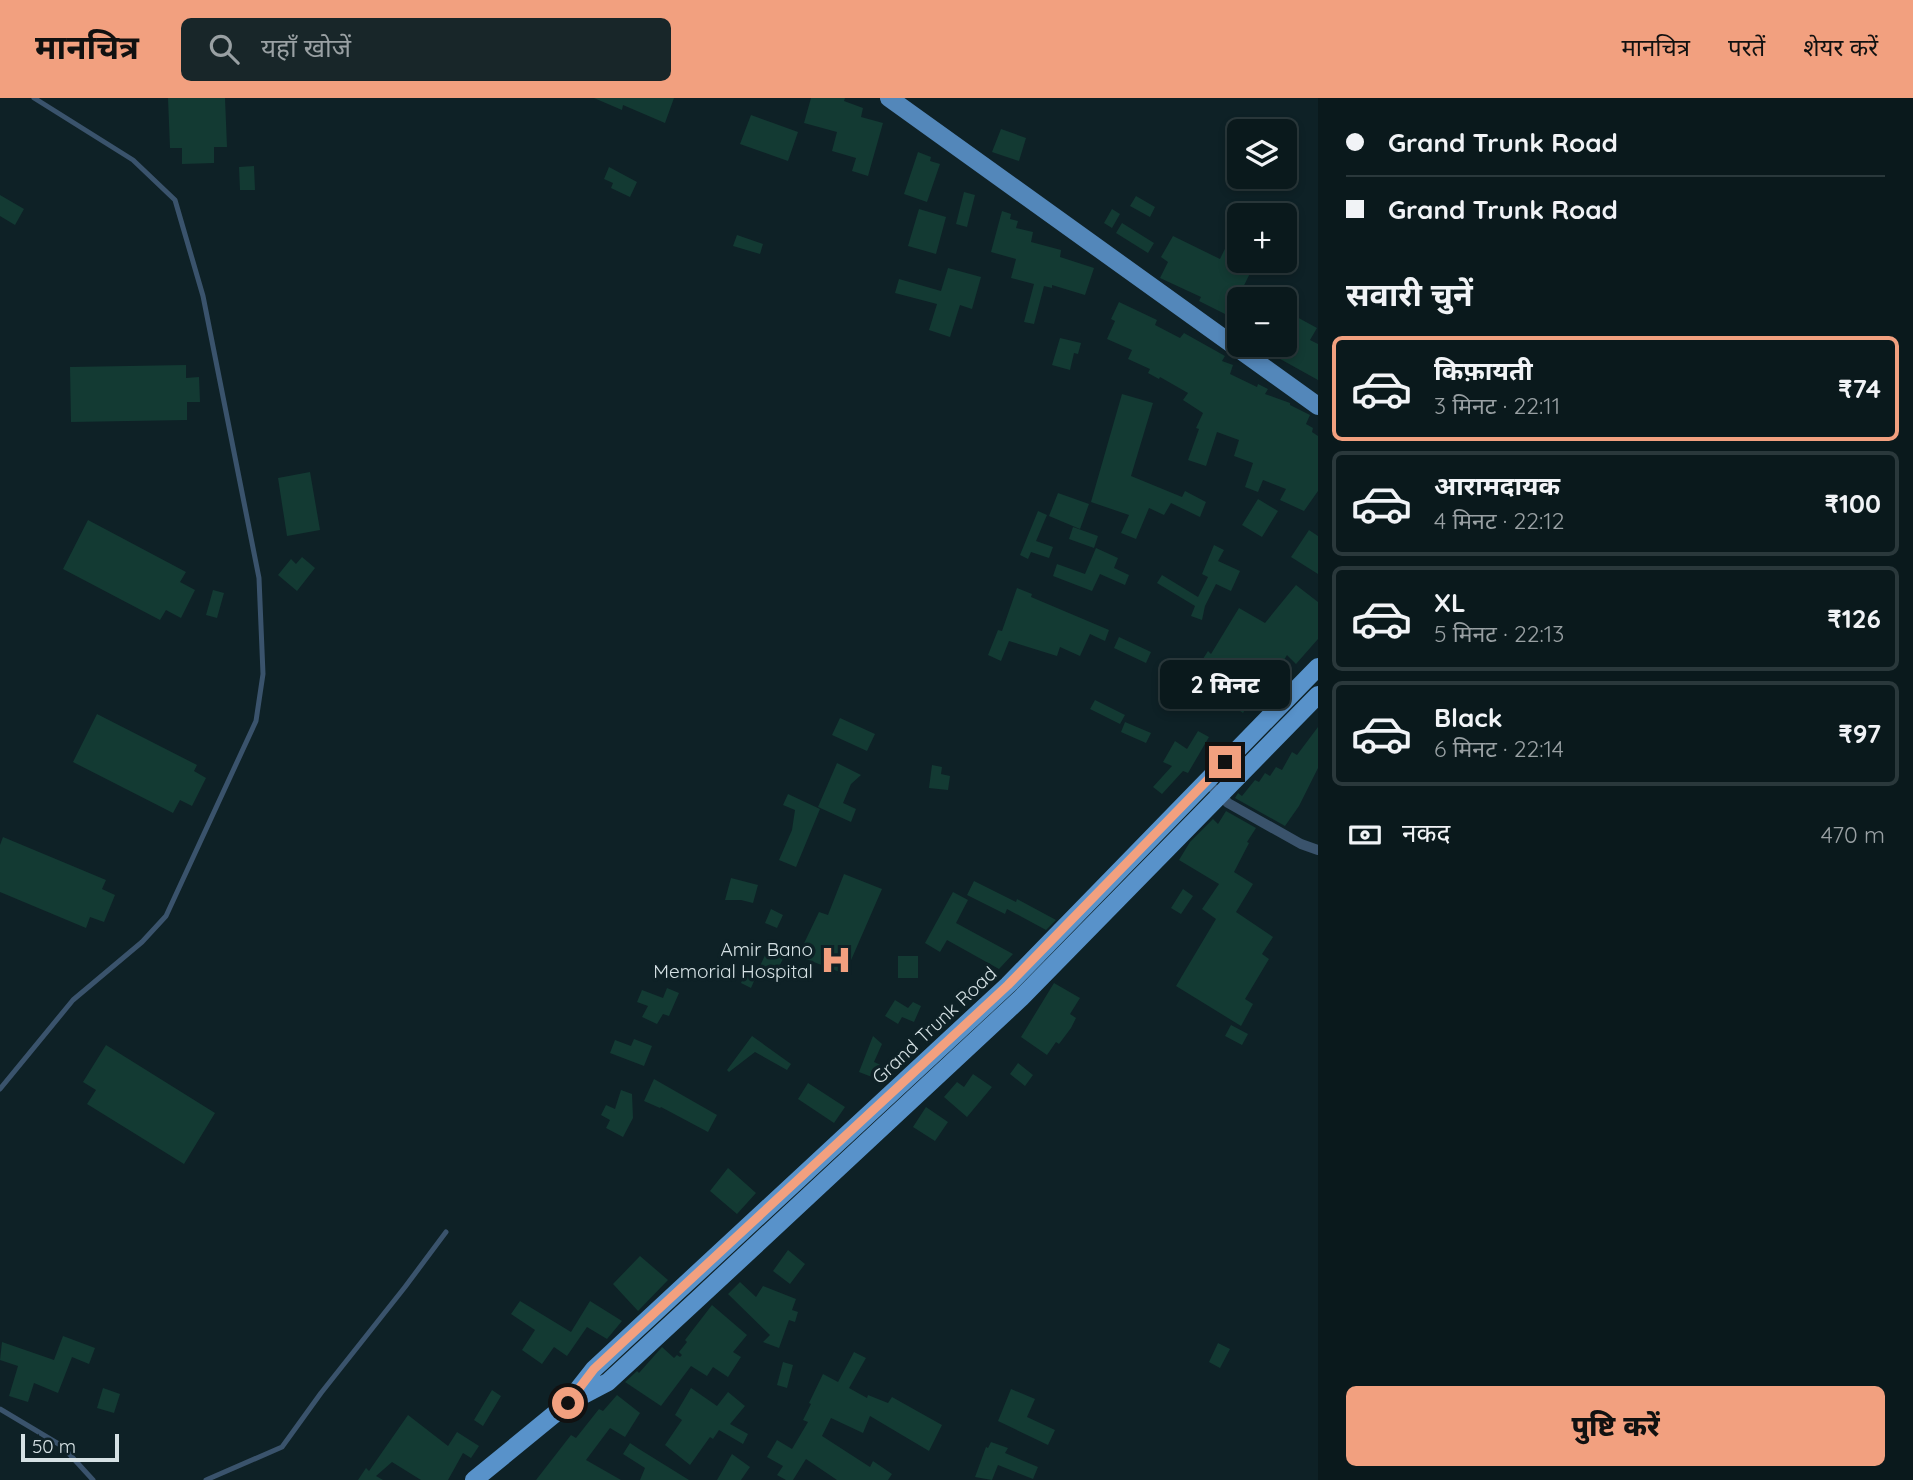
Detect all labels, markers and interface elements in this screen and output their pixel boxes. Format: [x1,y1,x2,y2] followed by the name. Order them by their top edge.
[181,18,671,81] search box
[35,26,139,67] text: मानचित्र
[205,30,243,68] icon: search
[261,31,351,64] text: यहाँ खोजें
[1621,32,1690,62] text: मानचित्र
[1728,32,1765,62] text: परतें
[1803,32,1878,62] text: शेयर करें
[1227,119,1297,357] map controls
[1227,119,1297,189] button: layers
[1388,126,1618,159] text: Grand Trunk Road
[1388,193,1618,226] text: Grand Trunk Road
[1227,203,1297,273] button: +
[1346,274,1473,314] text: सवारी चुनें
[1227,287,1297,357] button: −
[1434,354,1533,387] text: किफ़ायती
[1350,357,1413,420] icon: car
[1838,372,1881,405] text: ₹74
[1434,391,1560,420] text: 3 मिनट · 22:11
[1434,469,1560,502] text: आरामदायक
[1350,472,1413,535] icon: car
[1825,487,1881,520] text: ₹100
[1434,506,1565,535] text: 4 मिनट · 22:12
[1434,586,1466,619] text: XL
[1350,587,1413,650] icon: car
[1827,602,1881,635] text: ₹126
[1434,619,1564,648] text: 5 मिनट · 22:13
[1160,660,1290,710] callout: 2 मिनट
[1190,670,1260,699] text: 2 मिनट
[1434,701,1503,734] text: Black
[1350,702,1413,765] icon: car
[1838,717,1881,750] text: ₹97
[1434,734,1564,763] text: 6 मिनट · 22:14
[1209,746,1241,778] route end
[1346,816,1384,854] icon: cash
[1402,816,1450,849] text: नकद
[1821,820,1885,849] text: 470 m
[653,937,813,983] place label: Amir Bano Memorial Hospital
[819,943,853,977] hospital icon: Amir Bano Memorial Hospital
[867,961,1001,1089] street label: Grand Trunk Road
[1346,1386,1885,1466] button: पुष्टि करें
[552,1387,584,1419] route start
[21,1431,119,1463] scale bar
[32,1434,76,1458] text: 50 m

